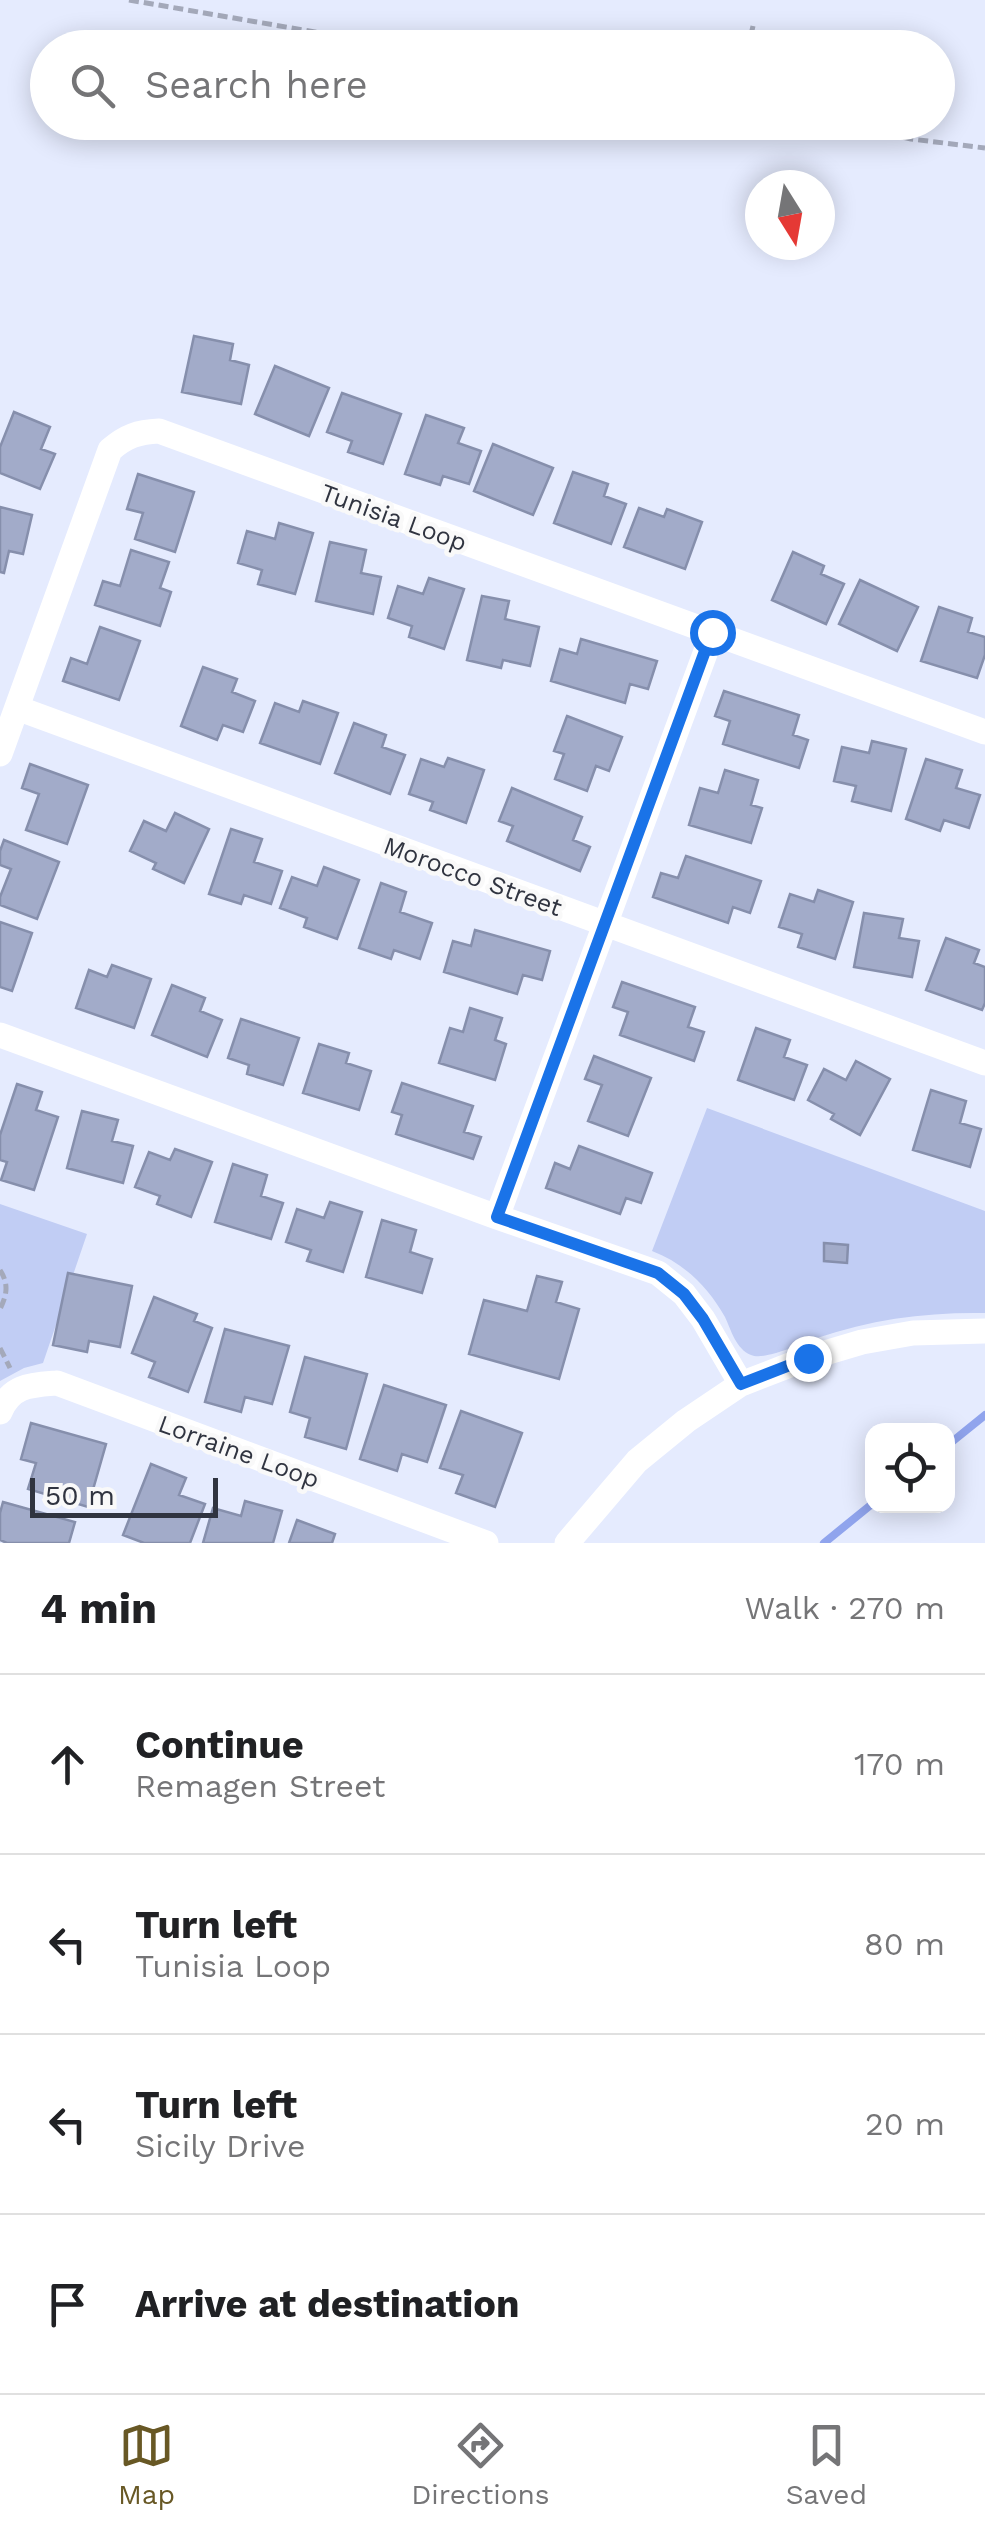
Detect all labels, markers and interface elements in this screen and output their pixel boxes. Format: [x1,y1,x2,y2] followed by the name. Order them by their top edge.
[30,30,955,140] search box
[65,58,120,113] icon: search
[145,63,368,107] text: Search here
[745,170,835,260] north arrow
[317,478,471,557] street label: Tunisia Loop
[690,610,736,656] route start
[380,831,566,922] street label: Morocco Street
[786,1336,832,1382] route end
[154,1409,323,1494] street label: Lorraine Loop
[865,1423,955,1513] map controls
[865,1423,955,1513] button: locate
[30,1473,218,1518] scale bar
[45,1479,115,1512] text: 50 m
[40,1584,157,1633] text: 4 min
[744,1589,945,1627] text: Walk · 270 m
[135,1723,304,1767] text: Continue
[40,1737,95,1792] icon: ahead
[854,1745,945,1783] text: 170 m
[135,1767,385,1805] text: Remagen Street
[135,1903,297,1947] text: Turn left
[40,1917,95,1972] icon: left
[864,1925,945,1963] text: 80 m
[135,1947,331,1985] text: Tunisia Loop
[135,2083,297,2127] text: Turn left
[40,2097,95,2152] icon: left
[865,2105,945,2143] text: 20 m
[135,2127,306,2165] text: Sicily Drive
[40,2277,95,2332] icon: arrive
[135,2282,520,2326] text: Arrive at destination
[118,2418,175,2511] tab: Map
[411,2418,550,2511] tab: Directions
[786,2418,867,2511] tab: Saved

